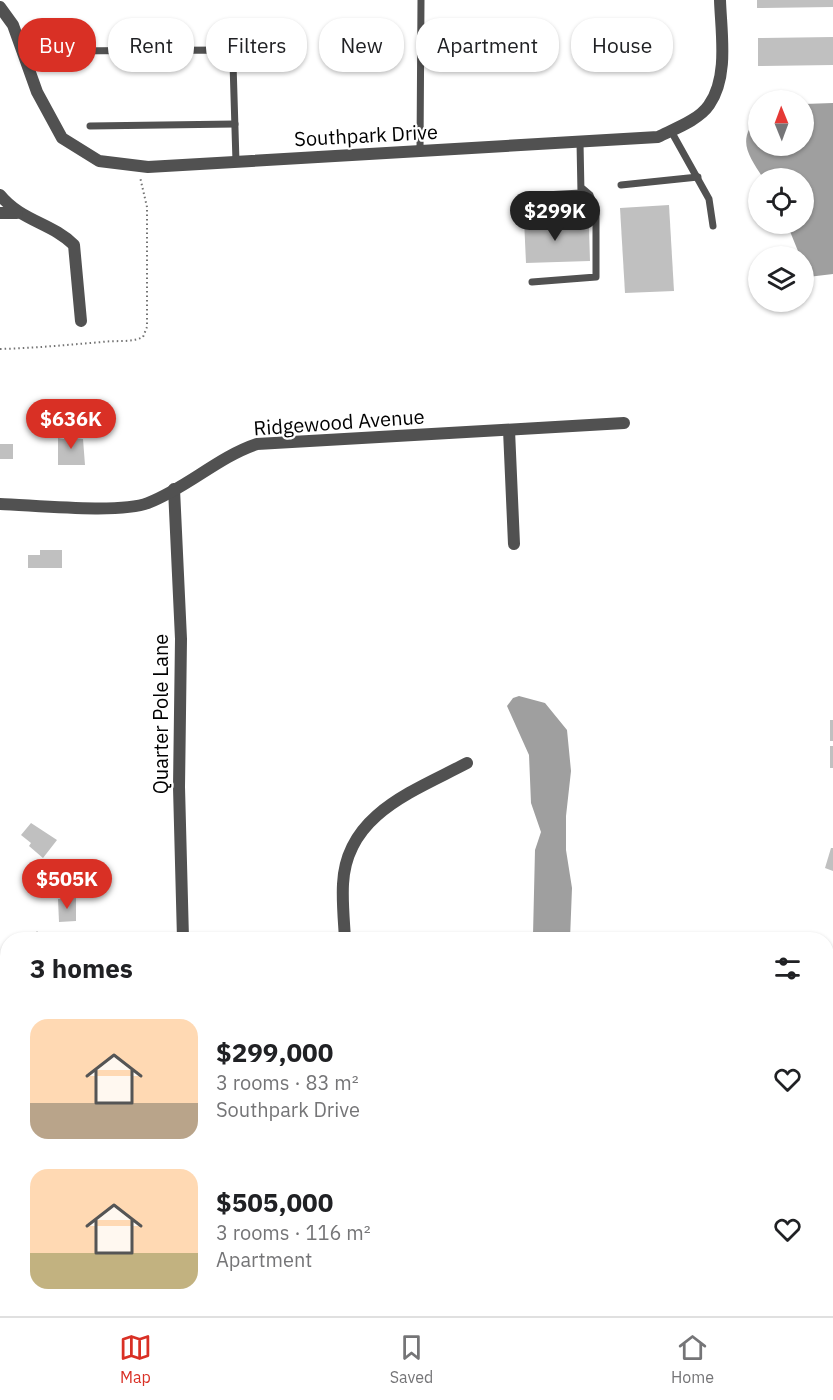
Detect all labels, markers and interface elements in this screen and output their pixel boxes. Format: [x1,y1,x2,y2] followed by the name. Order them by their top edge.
[18,18,96,72] chip: Buy
[108,18,194,72] chip: Rent
[206,18,307,72] chip: Filters
[319,18,404,72] chip: New
[416,18,559,72] chip: Apartment
[571,18,673,72] chip: House
[748,90,814,156] north arrow
[748,90,814,312] map controls
[293,118,439,152] street label: Southpark Drive
[748,168,814,234] button: locate
[513,191,597,242] pin: $299K
[524,197,586,224] text: $299K
[748,246,814,312] button: layers
[29,399,113,450] pin: $636K
[253,403,425,441] street label: Ridgewood Avenue
[40,405,102,432] text: $636K
[147,634,174,794] street label: Quarter Pole Lane
[25,859,109,910] pin: $505K
[36,865,98,892] text: $505K
[30,951,133,985] text: 3 homes
[771,952,804,985] icon: filters
[216,1035,333,1069] text: $299,000
[78,1043,150,1115] icon: home
[771,1063,804,1096] icon: heart
[216,1069,359,1096] text: 3 rooms · 83 m²
[216,1096,360,1123] text: Southpark Drive
[216,1185,333,1219] text: $505,000
[78,1193,150,1265] icon: home
[771,1213,804,1246] icon: heart
[216,1219,371,1246] text: 3 rooms · 116 m²
[216,1246,312,1273] text: Apartment
[119,1331,152,1387] tab: Map
[390,1331,433,1387] tab: Saved
[671,1331,714,1387] tab: Home

